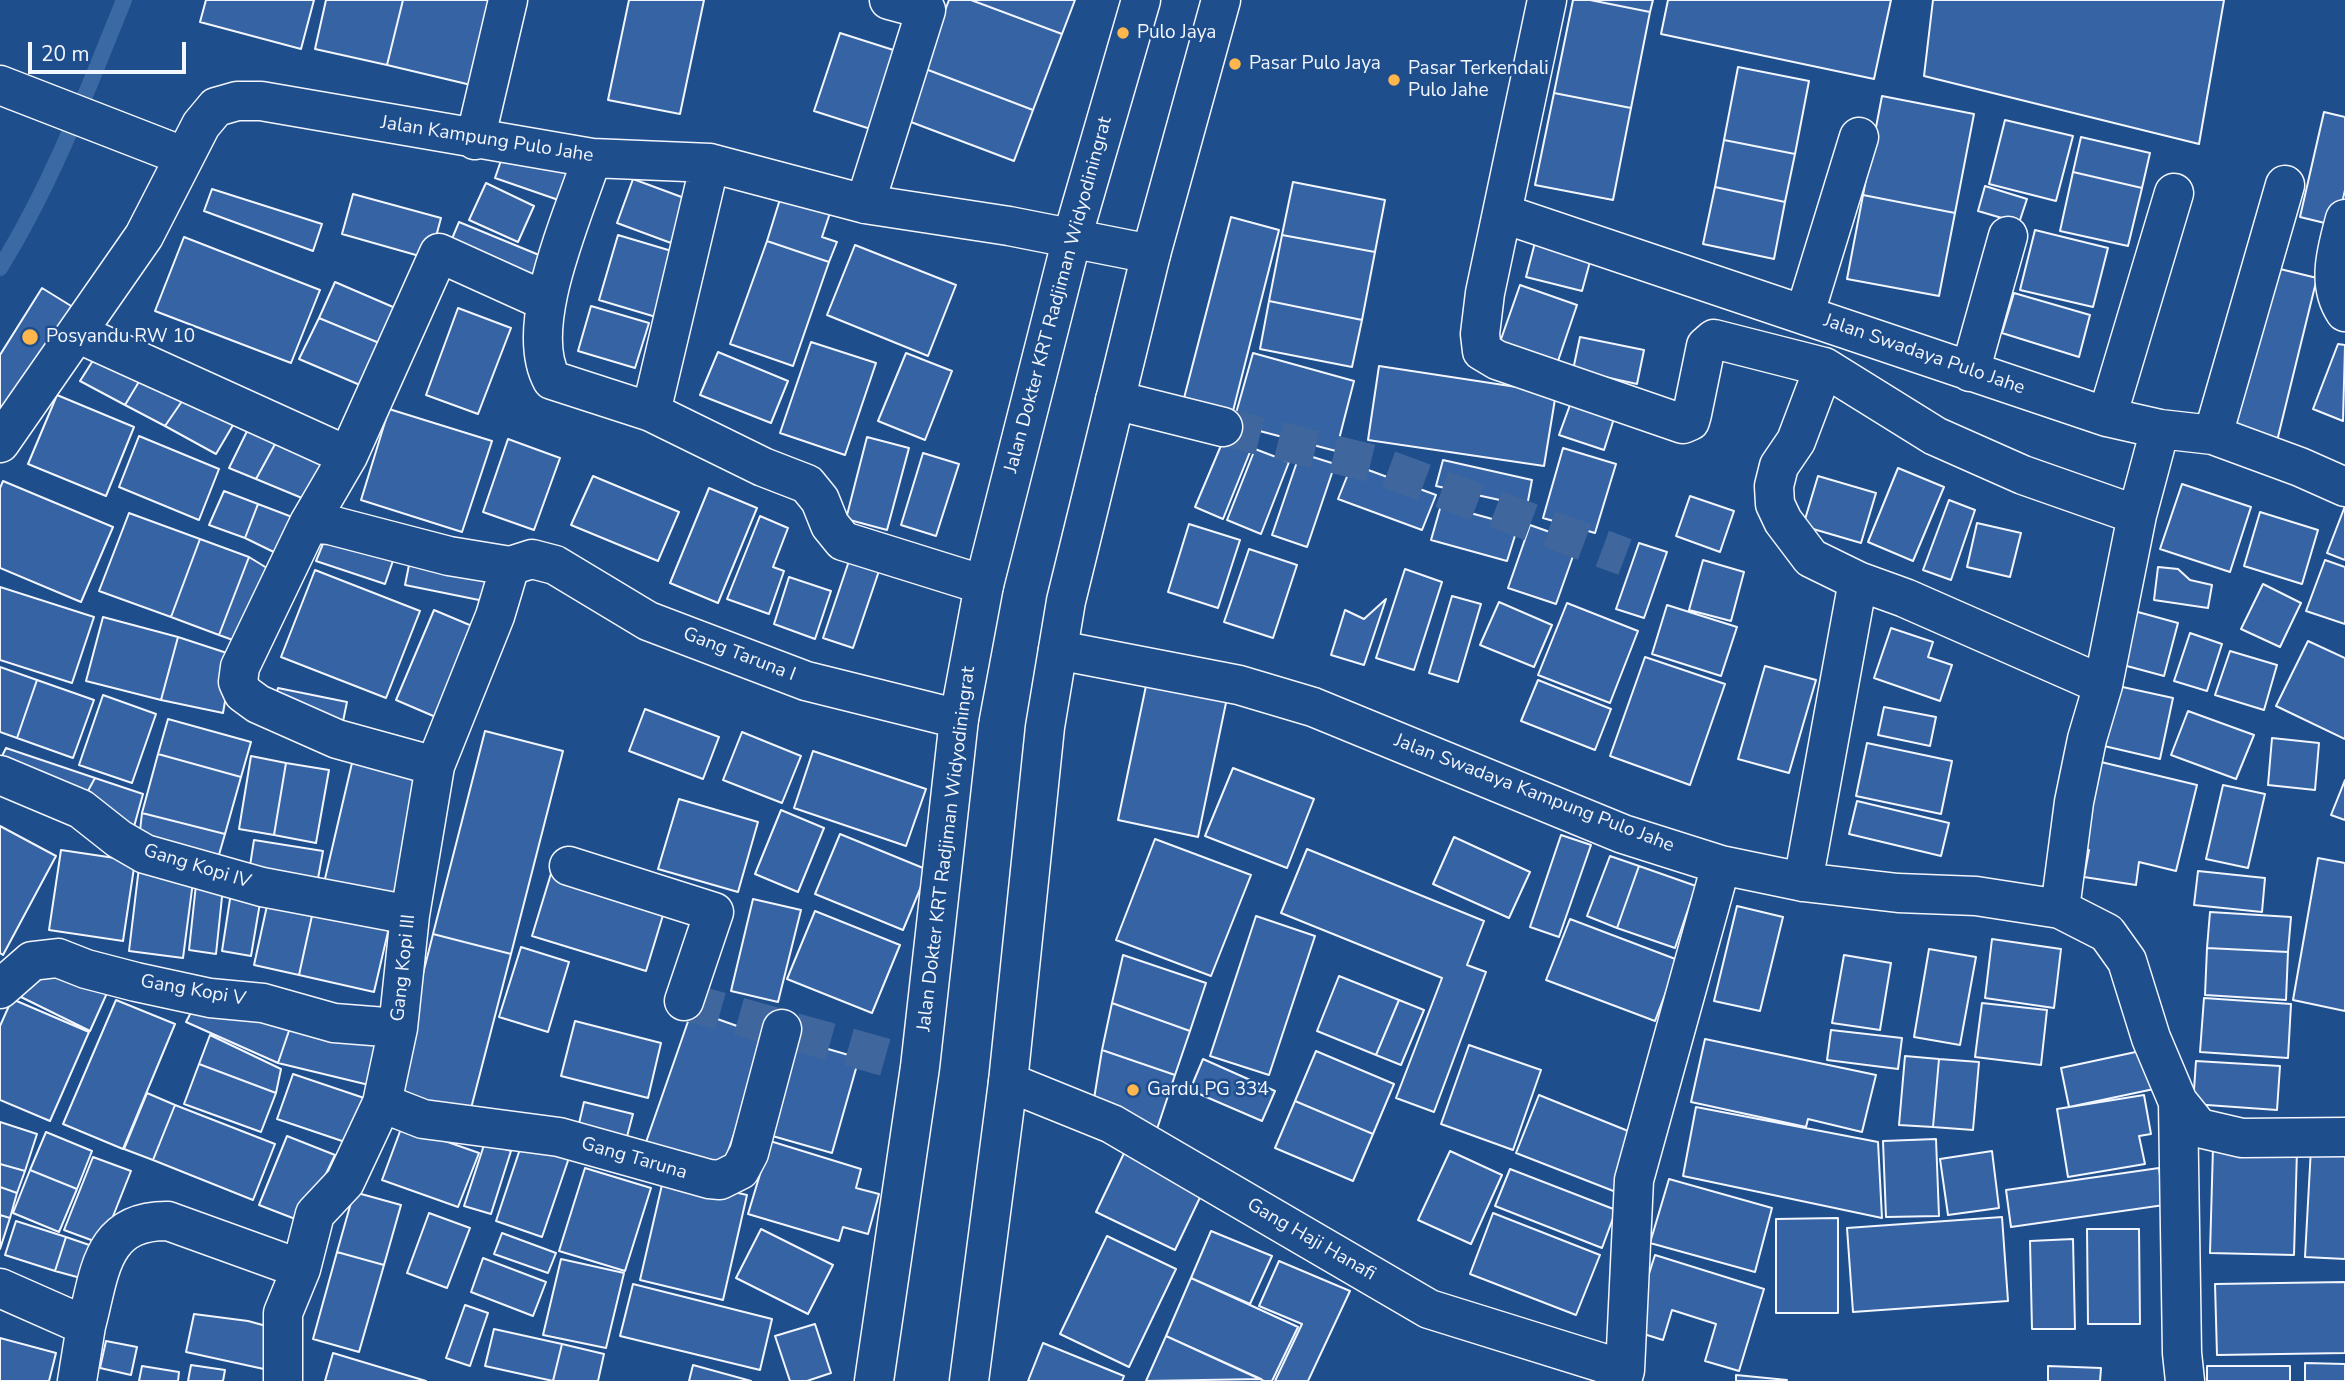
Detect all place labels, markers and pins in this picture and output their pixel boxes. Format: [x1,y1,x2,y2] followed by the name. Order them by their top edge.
[1137,22,1216,44] place label: Pulo Jaya
[1115,25,1131,41] marker: Pulo Jaya
[1249,53,1381,75] place label: Pasar Pulo Jaya
[1227,56,1243,72] marker: Pasar Pulo Jaya
[1408,58,1549,102] place label: Pasar Terkendali Pulo Jahe
[1386,72,1402,88] marker: Pasar Terkendali Pulo Jahe
[46,326,195,348] place label: Posyandu RW 10
[20,327,40,347] marker: Posyandu RW 10
[1147,1079,1269,1101] place label: Gardu PG 334
[1125,1082,1141,1098] marker: Gardu PG 334

